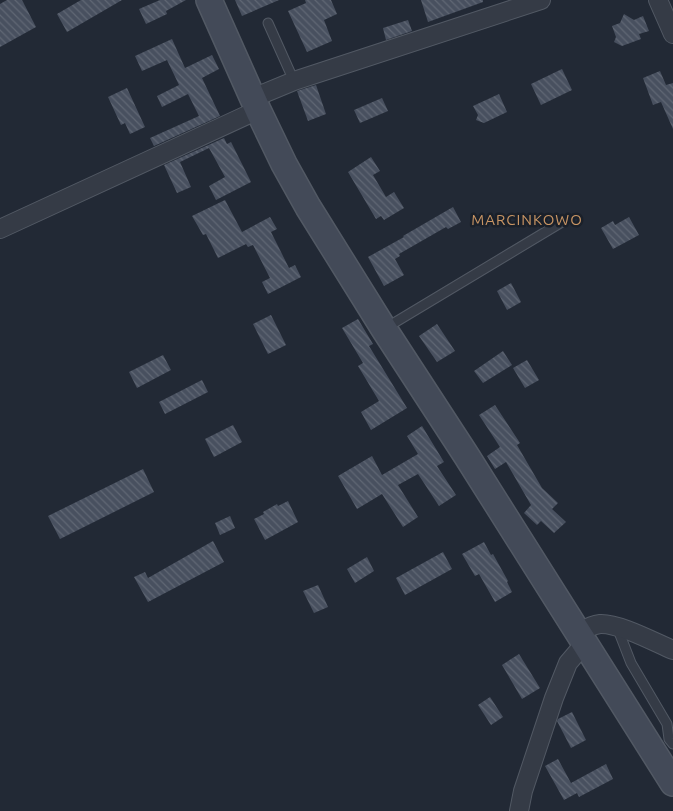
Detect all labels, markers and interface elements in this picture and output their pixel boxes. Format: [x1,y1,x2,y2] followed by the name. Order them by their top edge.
[471,211,583,228] district label: MARCINKOWO

